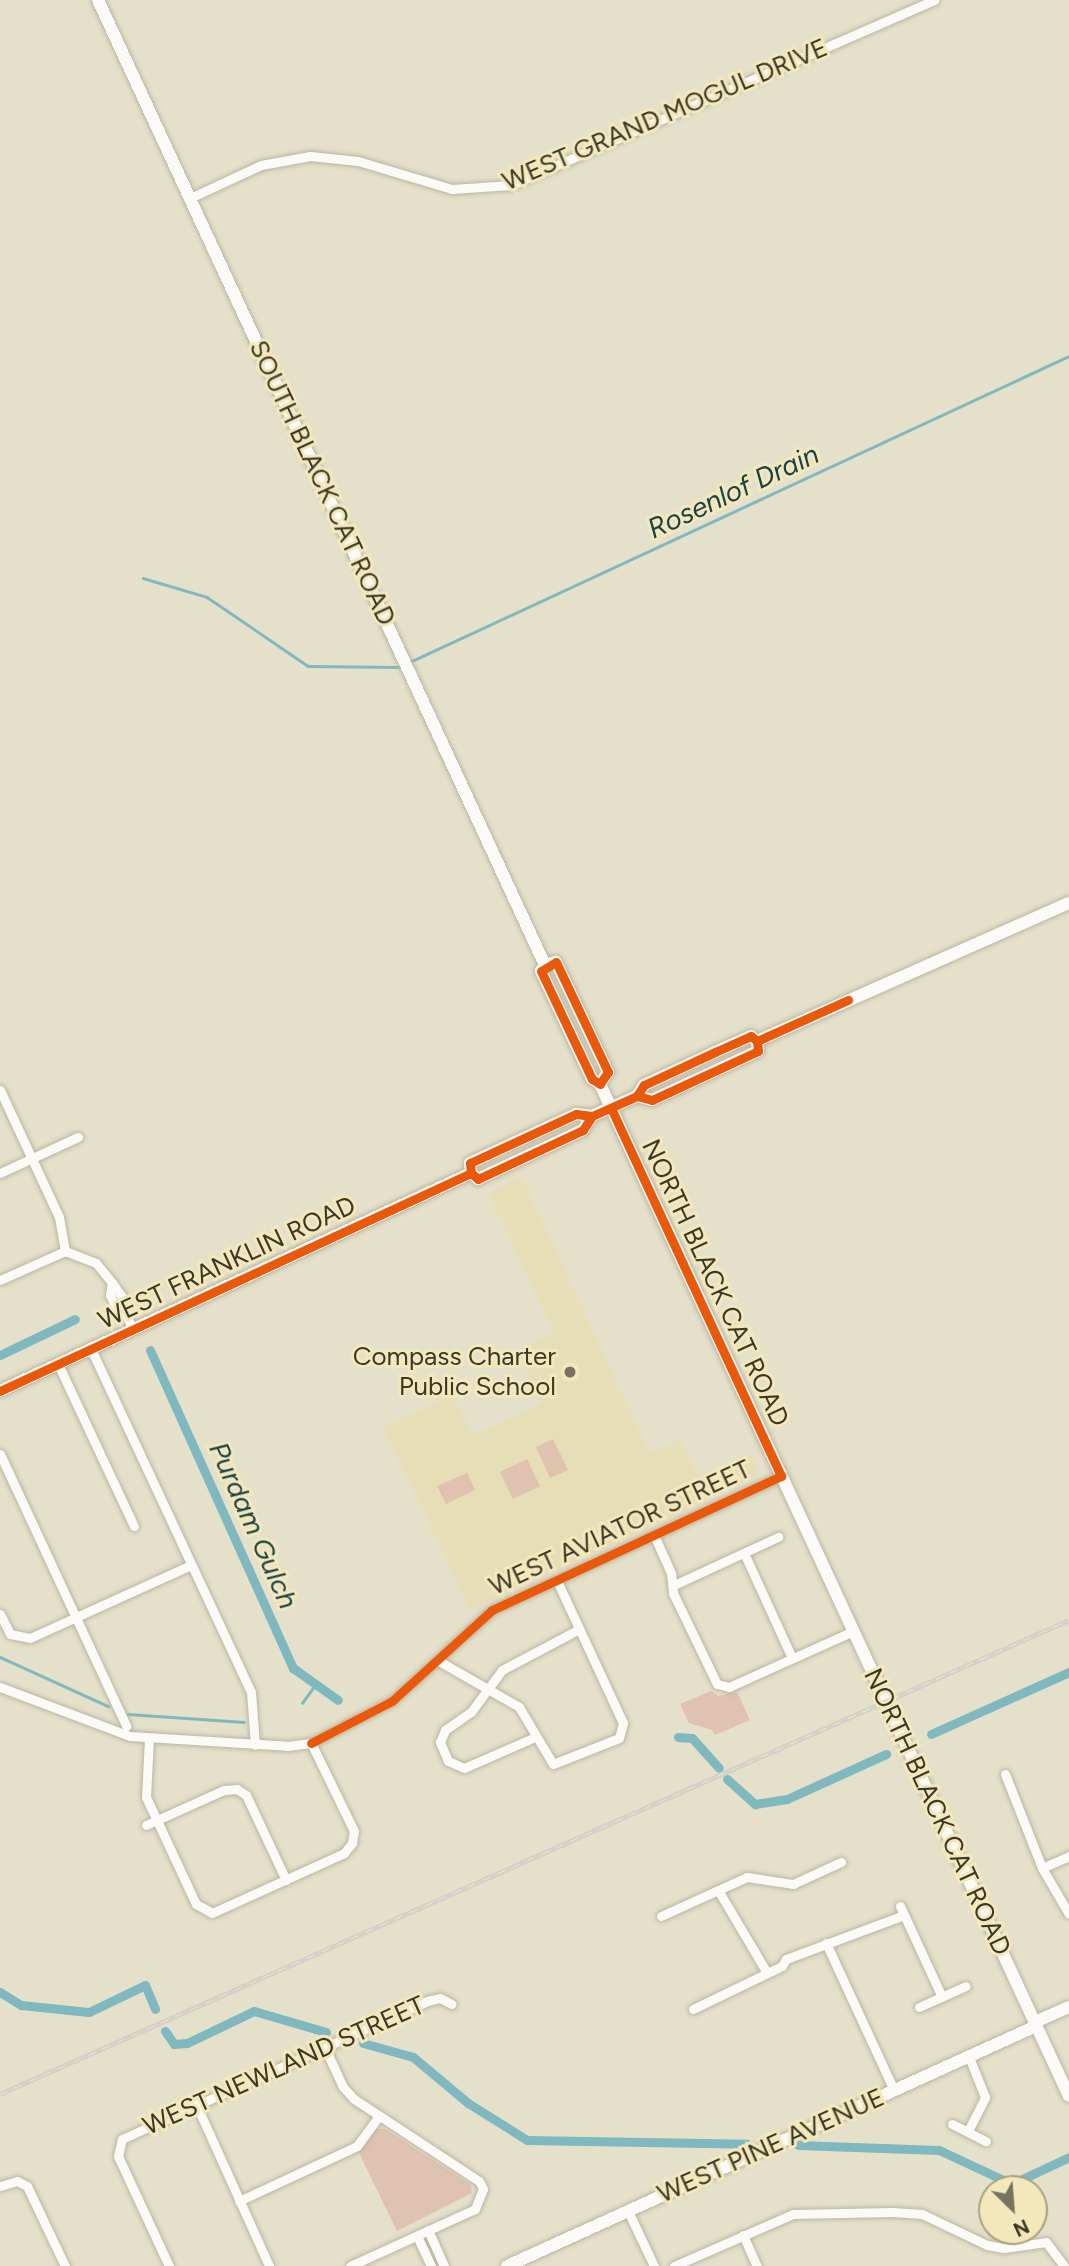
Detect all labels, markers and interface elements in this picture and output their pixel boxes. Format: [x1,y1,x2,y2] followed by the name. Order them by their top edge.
[498,32,832,198] street label: WEST GRAND MOGUL DRIVE
[242,336,402,630] street label: SOUTH BLACK CAT ROAD
[642,437,824,545] water label: Rosenlof Drain
[635,1135,795,1431] street label: NORTH BLACK CAT ROAD
[93,1190,361,1336] street label: WEST FRANKLIN ROAD
[353,1341,556,1402] place label: Compass Charter Public School
[562,1364,578,1380] marker: Compass Charter Public School
[202,1437,306,1613] water label: Purdam Gulch
[484,1454,756,1602] street label: WEST AVIATOR STREET
[857,1664,1017,1960] street label: NORTH BLACK CAT ROAD
[138,1990,430,2142] street label: WEST NEWLAND STREET
[653,2082,889,2210] street label: WEST PINE AVENUE
[978,2175,1048,2245] north arrow
[1010,2214,1033,2241] text: N

